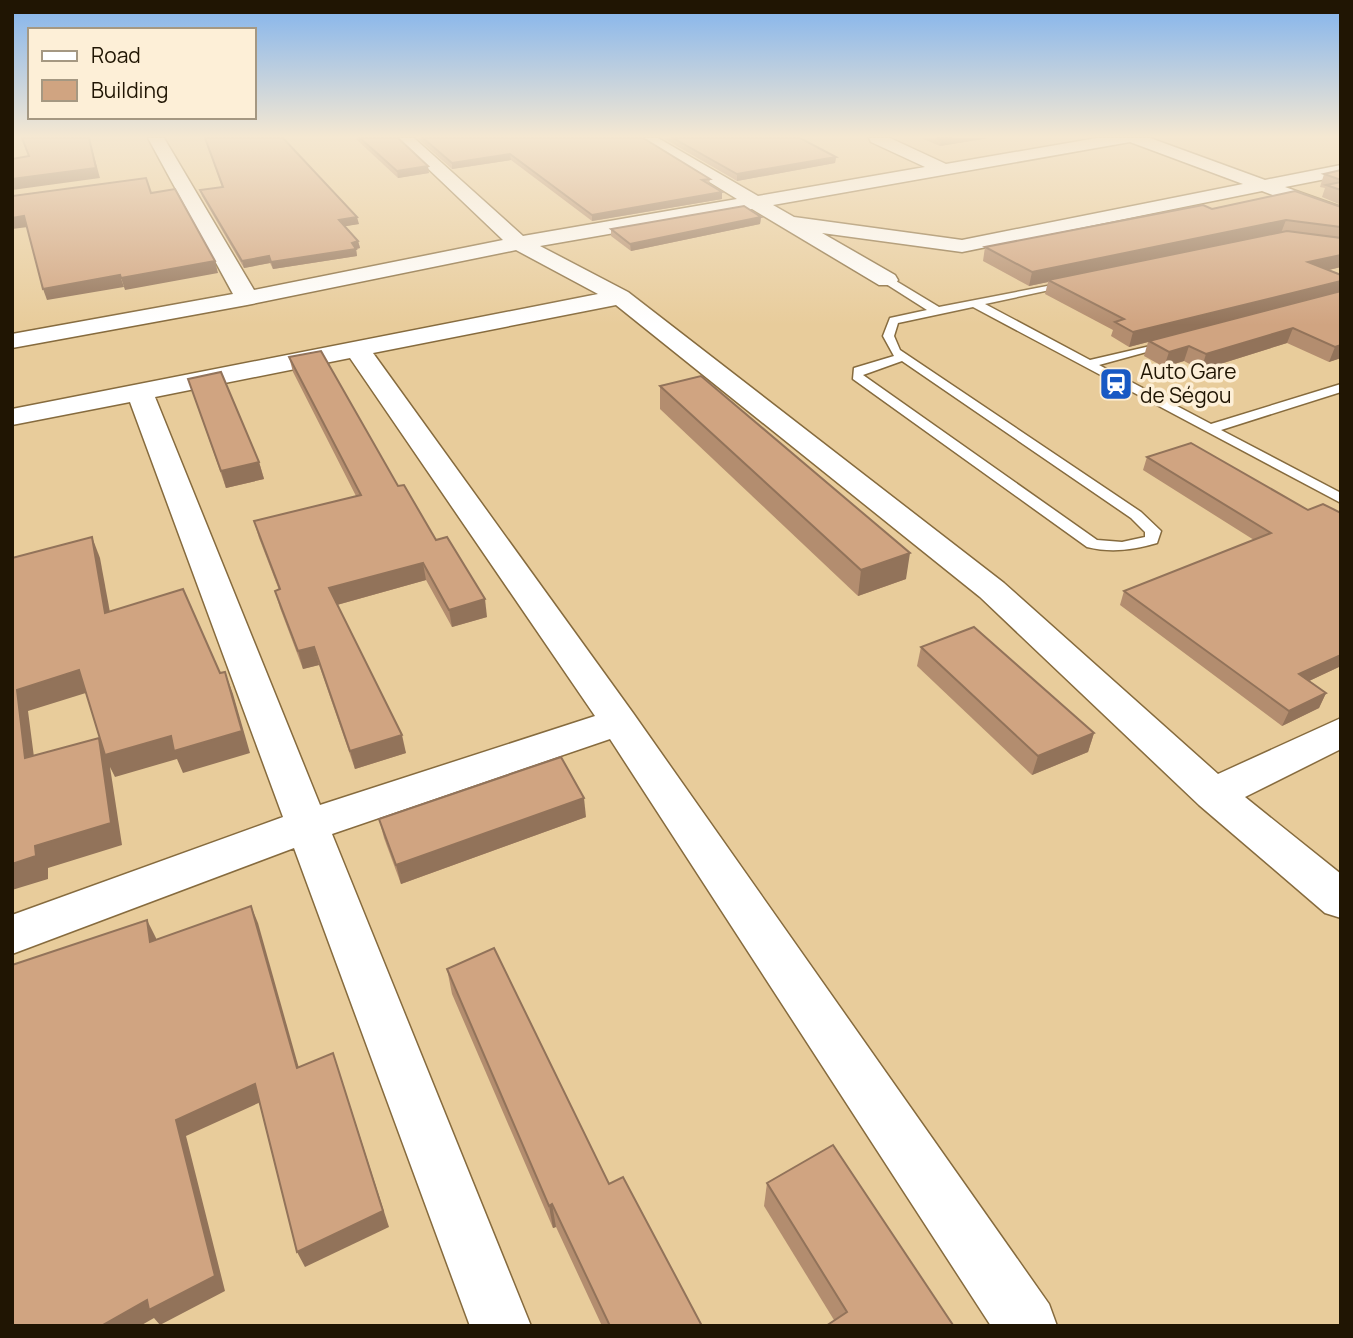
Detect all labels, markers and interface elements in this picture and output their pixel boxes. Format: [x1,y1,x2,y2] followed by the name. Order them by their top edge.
[28,28,256,119] legend
[91,41,141,69] text: Road
[91,76,168,104] text: Building
[1140,357,1237,409] place label: Auto Gare de Ségou
[1097,365,1135,403] station icon: Auto Gare de Ségou

